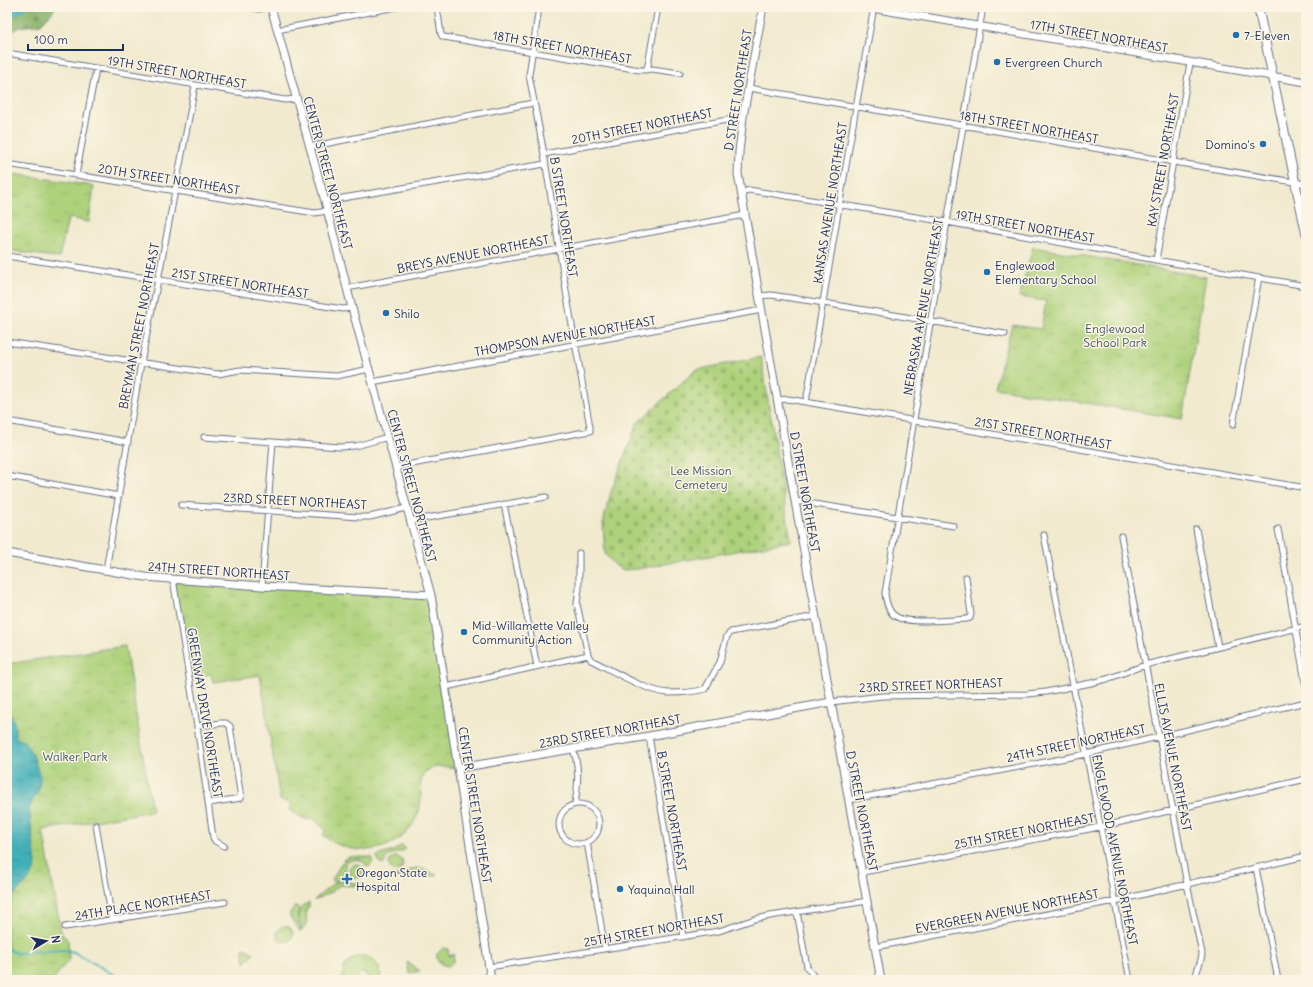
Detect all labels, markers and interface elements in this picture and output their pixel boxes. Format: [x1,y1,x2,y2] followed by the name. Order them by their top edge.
[1029,16,1169,56] street label: 17TH STREET NORTHEAST
[28,26,123,52] scale bar
[491,27,633,67] street label: 18TH STREET NORTHEAST
[721,28,755,152] street label: D STREET NORTHEAST
[1244,28,1290,43] place label: 7-Eleven
[1231,30,1241,40] marker: 7-Eleven
[34,32,68,47] text: 100 m
[107,52,247,92] street label: 19TH STREET NORTHEAST
[1005,55,1103,70] place label: Evergreen Church
[992,57,1002,67] marker: Evergreen Church
[1144,92,1182,228] street label: KAY STREET NORTHEAST
[300,95,356,251] street label: CENTER STREET NORTHEAST
[570,105,714,147] street label: 20TH STREET NORTHEAST
[958,107,1100,147] street label: 18TH STREET NORTHEAST
[810,121,850,285] street label: KANSAS AVENUE NORTHEAST
[1205,137,1255,152] place label: Domino's
[1258,139,1268,149] marker: Domino's
[547,156,581,278] street label: B STREET NORTHEAST
[97,160,241,198] street label: 20TH STREET NORTHEAST
[955,206,1095,246] street label: 19TH STREET NORTHEAST
[900,218,946,396] street label: NEBRASKA AVENUE NORTHEAST
[396,232,550,276] street label: BREYS AVENUE NORTHEAST
[116,242,162,410] street label: BREYMAN STREET NORTHEAST
[995,258,1096,287] place label: Englewood Elementary School
[170,265,310,301] street label: 21ST STREET NORTHEAST
[982,267,992,277] marker: Englewood Elementary School
[394,306,420,321] place label: Shilo
[381,308,391,318] marker: Shilo
[473,313,657,359] street label: THOMPSON AVENUE NORTHEAST
[1083,321,1147,350] park label: Englewood School Park
[384,408,440,564] street label: CENTER STREET NORTHEAST
[974,414,1112,452] street label: 21ST STREET NORTHEAST
[787,430,823,554] street label: D STREET NORTHEAST
[670,463,732,492] park label: Lee Mission Cemetery
[223,490,367,512] street label: 23RD STREET NORTHEAST
[148,559,290,583] street label: 24TH STREET NORTHEAST
[472,618,589,647] place label: Mid-Willamette Valley Community Action
[184,627,226,799] street label: GREENWAY DRIVE NORTHEAST
[459,627,469,637] marker: Mid-Willamette Valley Community Action
[859,675,1003,695] street label: 23RD STREET NORTHEAST
[1151,682,1195,832] street label: ELLIS AVENUE NORTHEAST
[538,711,682,751] street label: 23RD STREET NORTHEAST
[1005,721,1147,765] street label: 24TH STREET NORTHEAST
[455,726,495,884] street label: CENTER STREET NORTHEAST
[42,749,108,764] park label: Walker Park
[843,749,881,873] street label: D STREET NORTHEAST
[654,750,690,872] street label: B STREET NORTHEAST
[1089,753,1141,947] street label: ENGLEWOOD AVENUE NORTHEAST
[953,810,1095,852] street label: 25TH STREET NORTHEAST
[356,865,427,894] place label: Oregon State Hospital
[341,873,353,885] marker: Oregon State Hospital
[628,882,694,897] place label: Yaquina Hall
[615,884,625,894] marker: Yaquina Hall
[914,886,1100,936] street label: EVERGREEN AVENUE NORTHEAST
[74,887,212,923] street label: 24TH PLACE NORTHEAST
[583,910,725,950] street label: 25TH STREET NORTHEAST
[26,921,66,961] north arrow
[48,934,63,944] text: N

